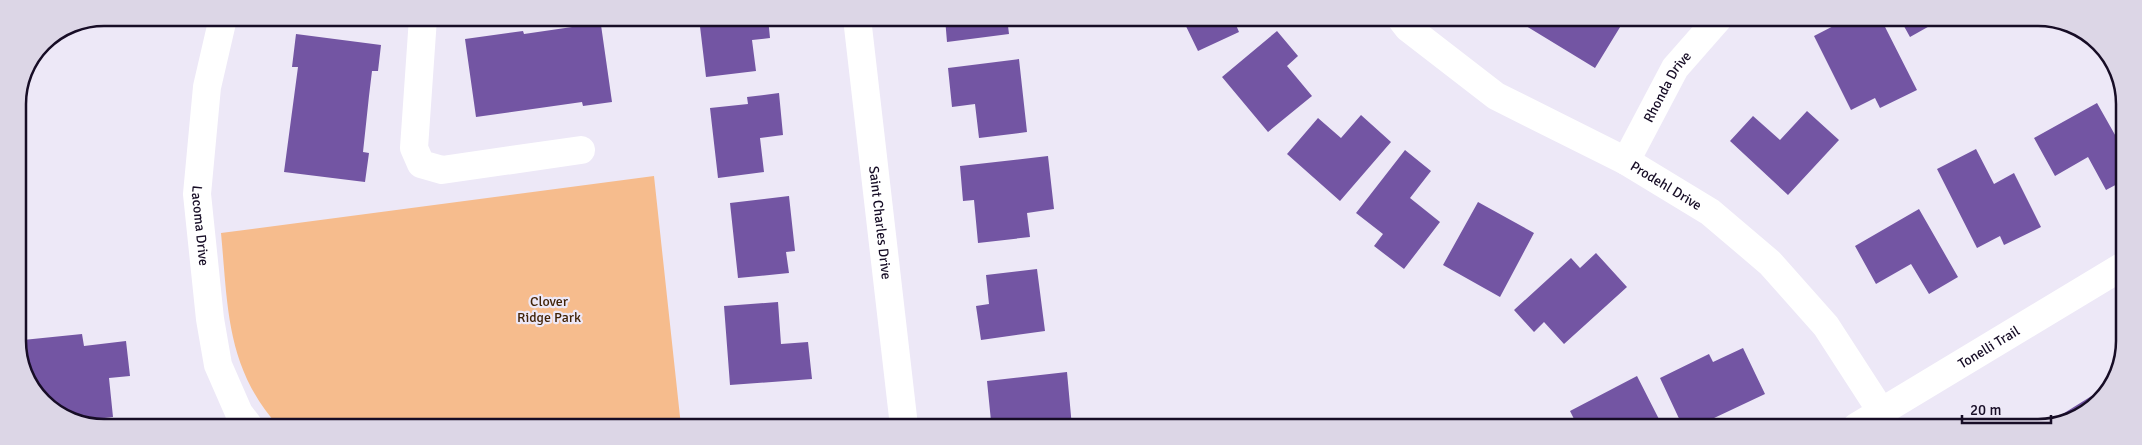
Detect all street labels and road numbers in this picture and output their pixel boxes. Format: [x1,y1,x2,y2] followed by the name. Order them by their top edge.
[1640,48,1695,125] street label: Rhonda Drive
[1627,158,1705,214] street label: Prodehl Drive
[865,165,895,280] street label: Saint Charles Drive
[188,185,212,267] street label: Lacoma Drive
[1955,322,2023,372] street label: Tonelli Trail

